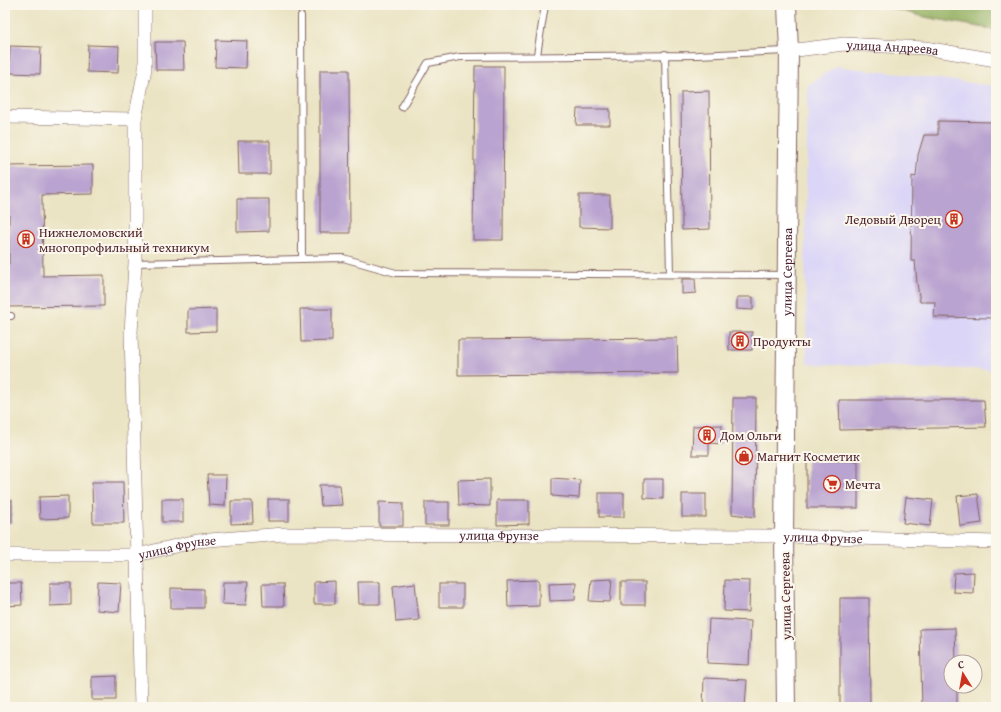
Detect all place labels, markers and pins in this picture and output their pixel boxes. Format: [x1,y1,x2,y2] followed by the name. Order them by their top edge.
[944,209,964,229] building icon: Ледовый Дворец
[845,210,942,229] place label: Ледовый Дворец
[39,223,210,257] place label: Нижнеломовский многопрофильный техникум
[16,229,36,249] building icon: Нижнеломовский многопрофильный техникум
[730,331,750,351] building icon: Продукты
[753,332,811,351] place label: Продукты
[697,425,717,445] building icon: Дом Ольги
[719,426,782,445] place label: Дом Ольги
[734,446,754,466] shop icon: Магнит Косметик
[757,447,860,466] place label: Магнит Косметик
[822,474,842,494] supermarket icon: Мечта
[845,475,882,494] place label: Мечта

